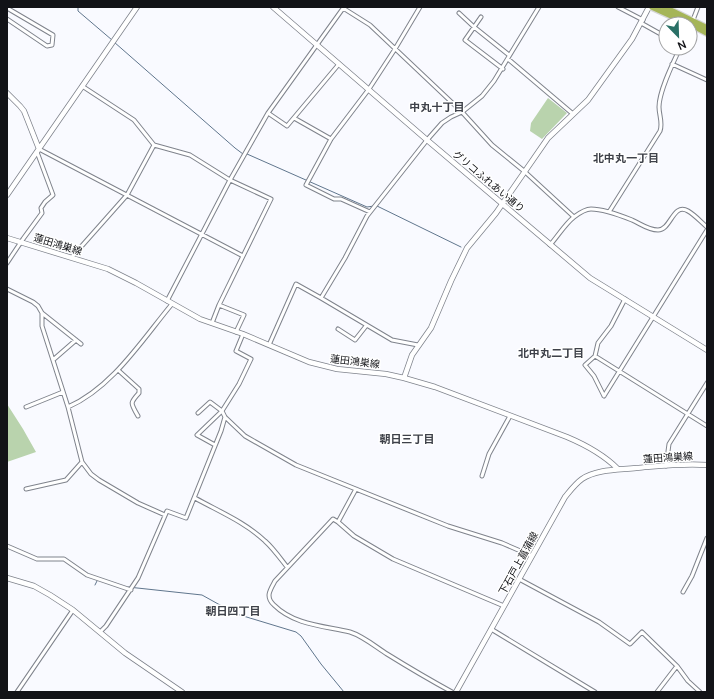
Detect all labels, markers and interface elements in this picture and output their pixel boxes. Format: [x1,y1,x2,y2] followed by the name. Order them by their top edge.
[658,16,698,56] north arrow
[675,37,689,54] text: N
[410,99,465,114] district label: 中丸十丁目
[450,147,528,215] street label: グリコふれあい通り
[593,150,659,165] district label: 北中丸一丁目
[32,230,84,258] street label: 蓮田鴻巣線
[518,345,584,360] district label: 北中丸二丁目
[329,351,381,371] street label: 蓮田鴻巣線
[380,431,435,446] district label: 朝日三丁目
[643,448,693,466] street label: 蓮田鴻巣線
[495,529,541,597] street label: 下石戸上菖蒲線
[206,603,261,618] district label: 朝日四丁目

